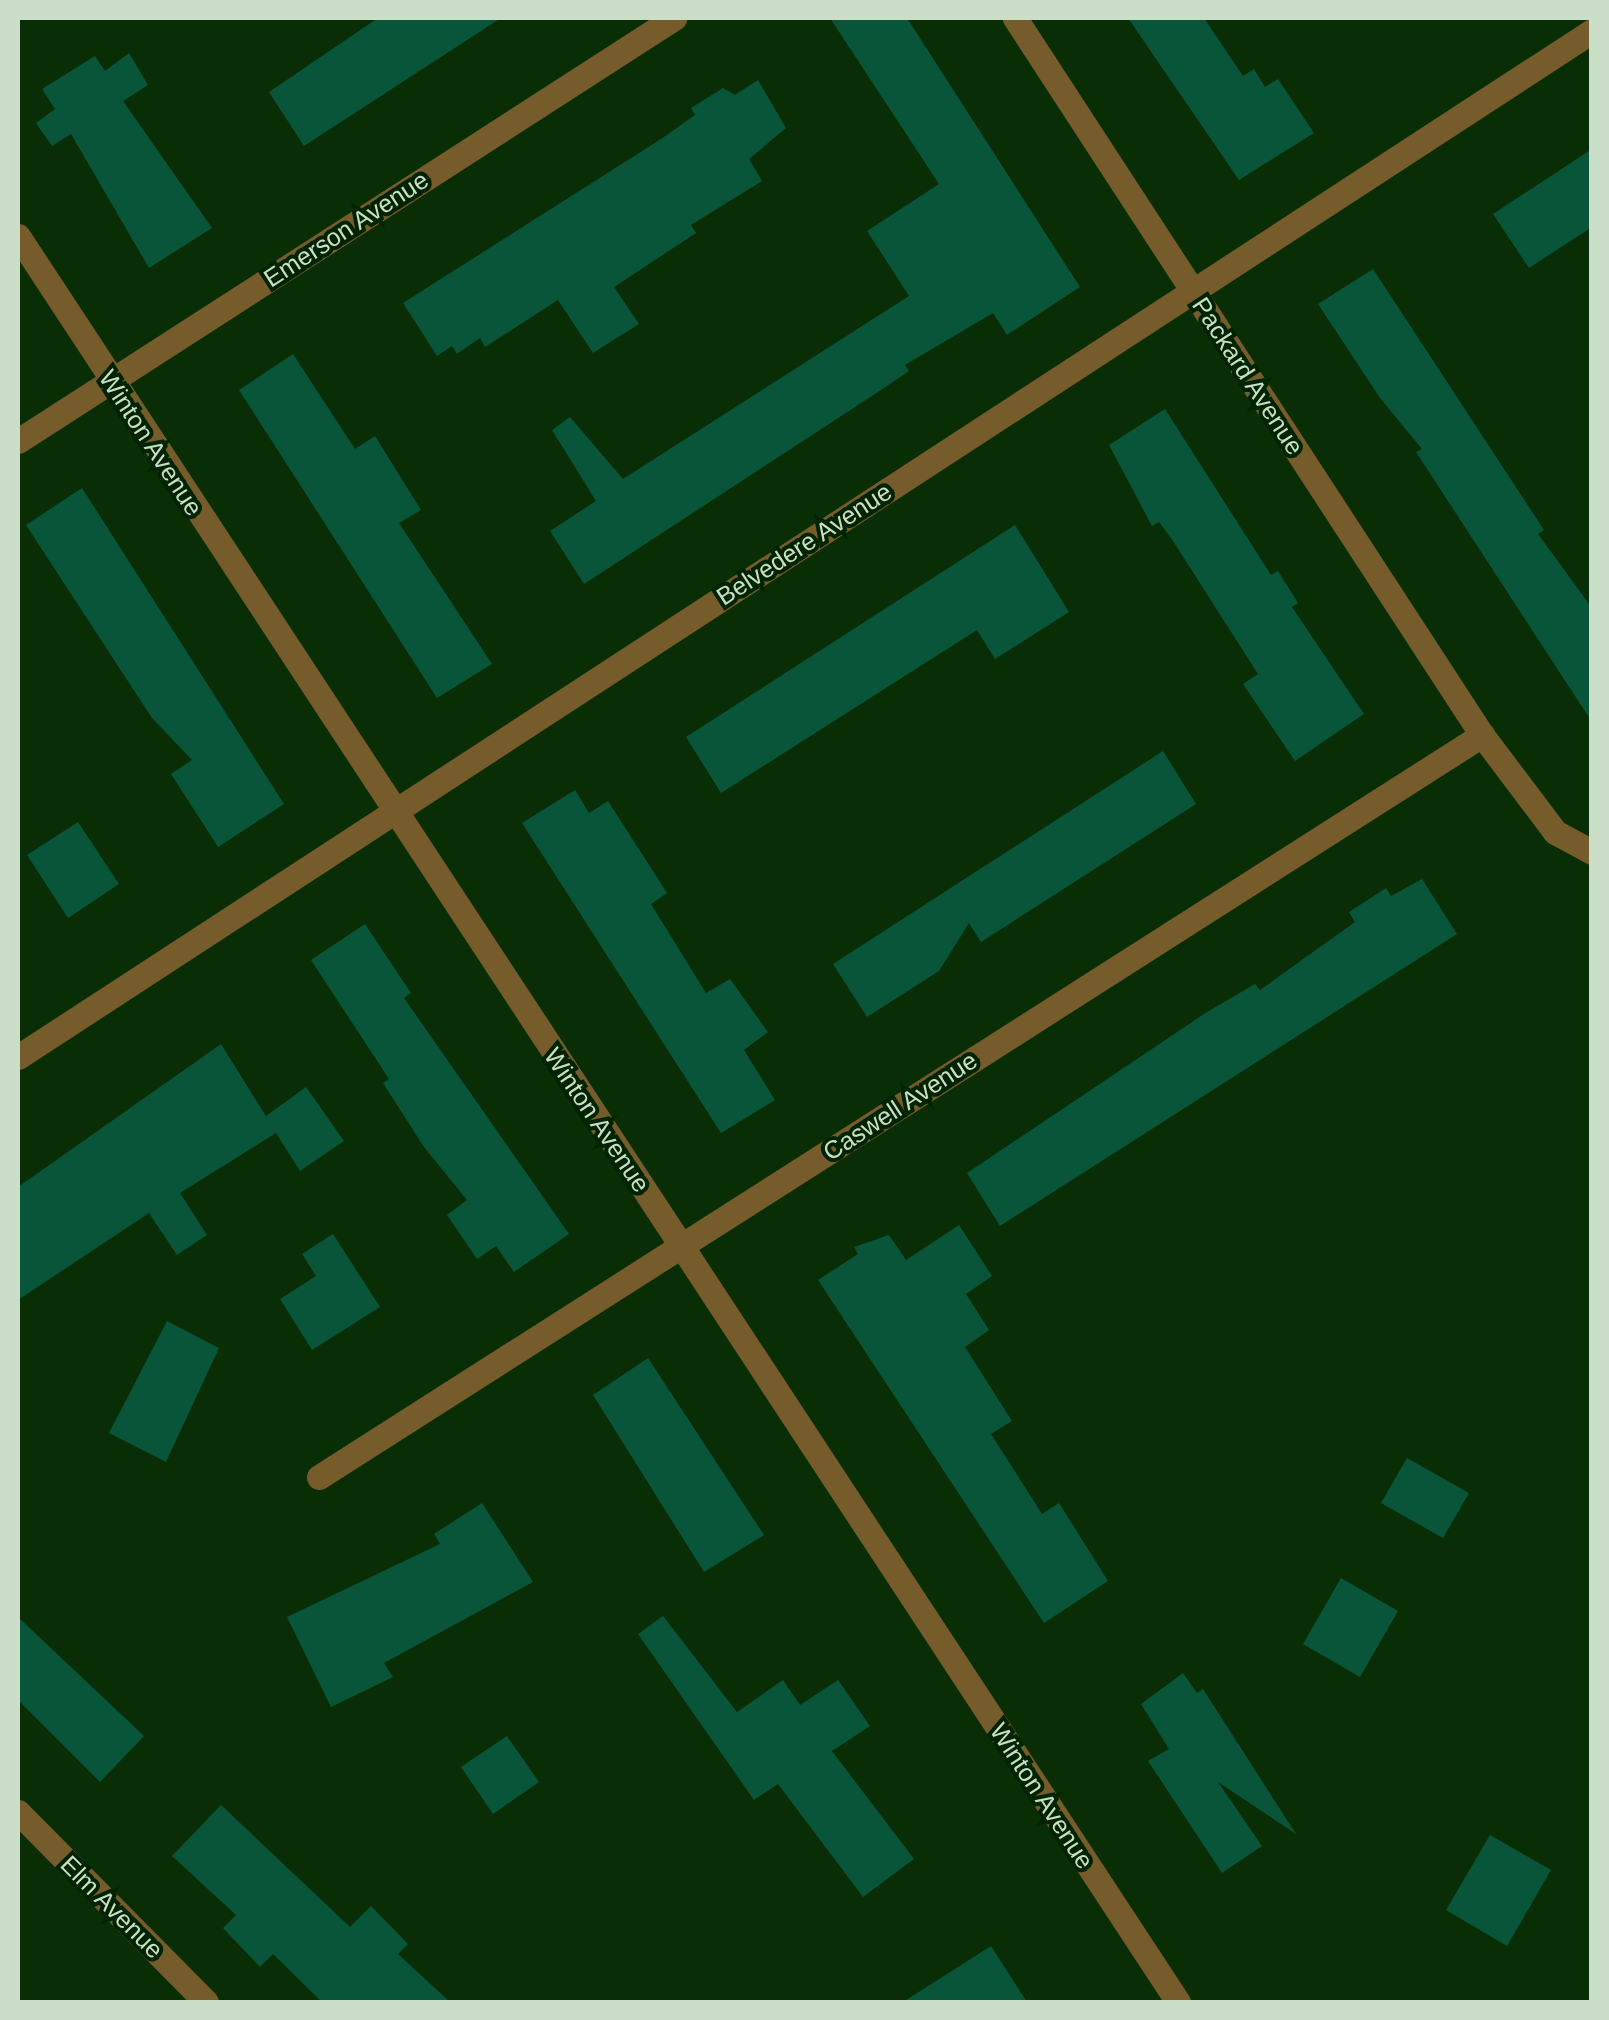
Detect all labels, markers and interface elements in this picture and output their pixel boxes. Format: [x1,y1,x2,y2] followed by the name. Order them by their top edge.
[258,164,434,294] street label: Emerson Avenue
[1186,291,1310,461] street label: Packard Avenue
[92,364,210,522] street label: Winton Avenue
[710,476,898,612] street label: Belvedere Avenue
[537,1042,657,1198] street label: Winton Avenue
[817,1045,983,1167] street label: Caswell Avenue
[983,1717,1101,1875] street label: Winton Avenue
[54,1849,170,1965] street label: Elm Avenue

